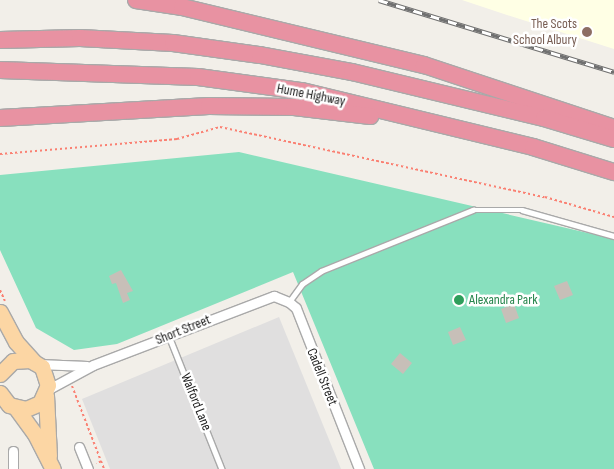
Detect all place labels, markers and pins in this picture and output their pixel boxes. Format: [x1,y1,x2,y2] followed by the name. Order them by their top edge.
[513,16,577,48] place label: The Scots School Albury
[581,26,593,38] marker: The Scots School Albury
[469,292,538,308] place label: Alexandra Park
[453,294,465,306] marker: Alexandra Park

